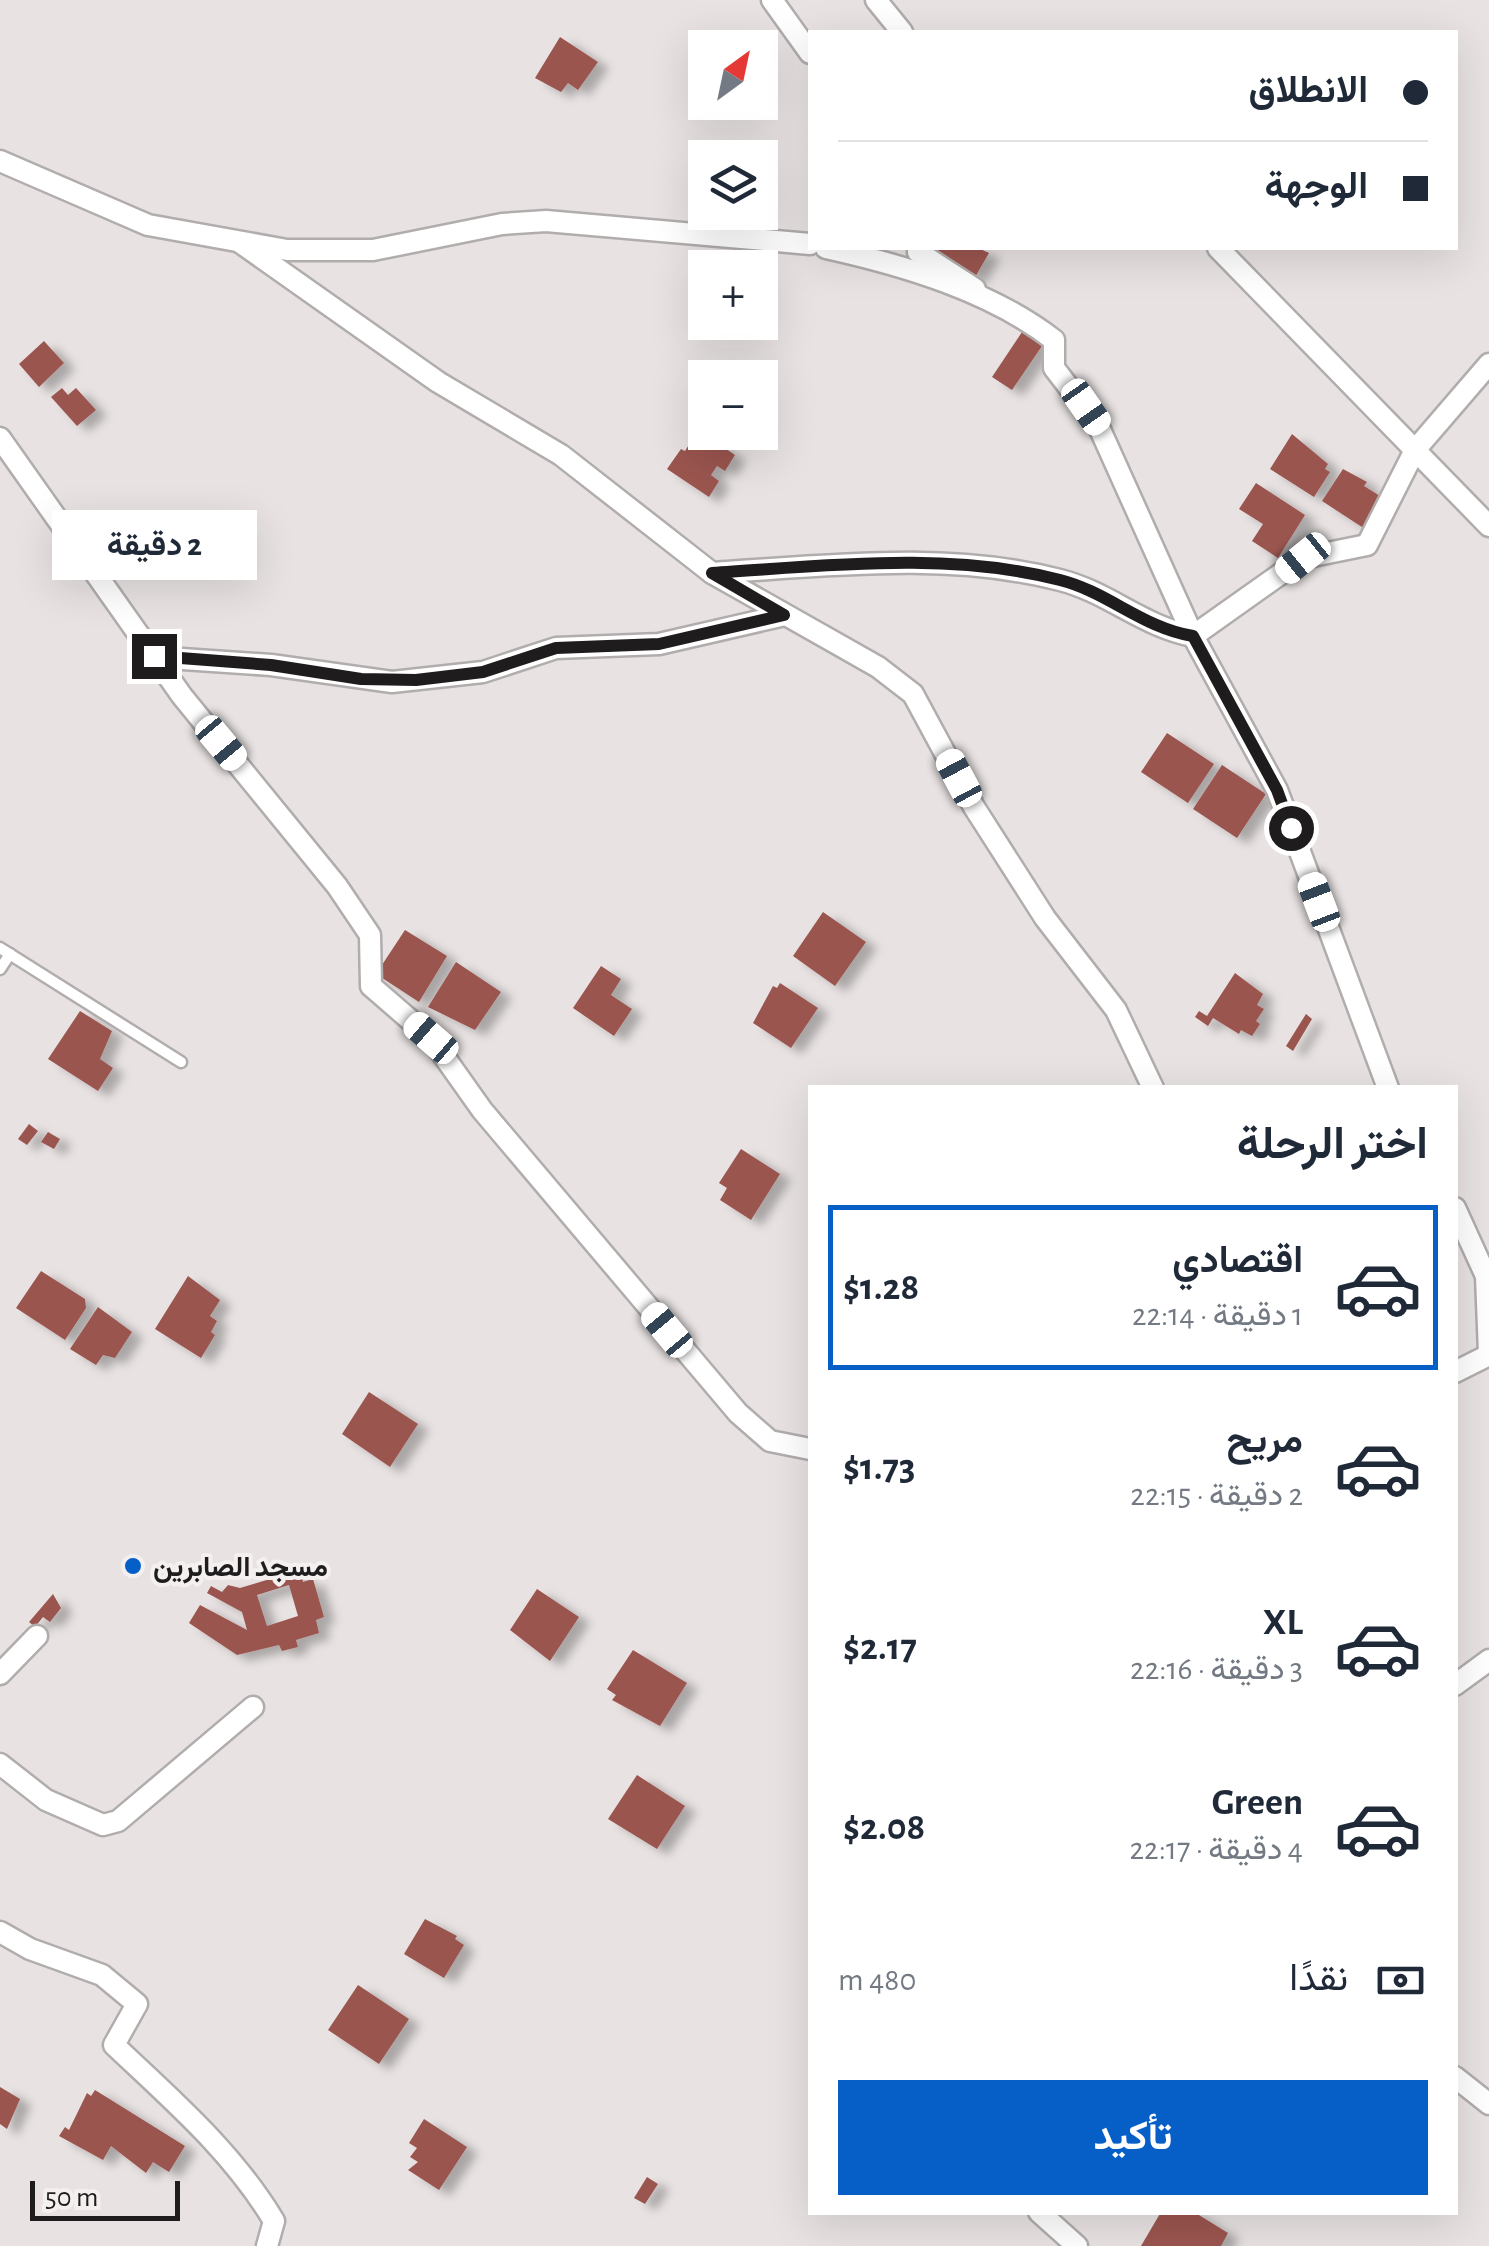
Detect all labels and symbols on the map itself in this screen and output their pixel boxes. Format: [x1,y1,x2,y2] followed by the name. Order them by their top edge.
[688,30,778,120] north arrow
[1057,374,1115,440] car
[52,511,256,581] callout: 2 دقيقة
[1270,527,1336,589] car
[132,634,177,679] route end
[190,710,252,776] car
[932,744,986,812] car
[1269,806,1314,851] route start
[1294,869,1344,935] car
[399,1007,463,1069] car
[636,1297,698,1363] car
[153,1554,328,1584] place label: مسجد الصابرين
[122,1555,144,1577] marker: مسجد الصابرين
[30,2176,180,2220] scale bar

